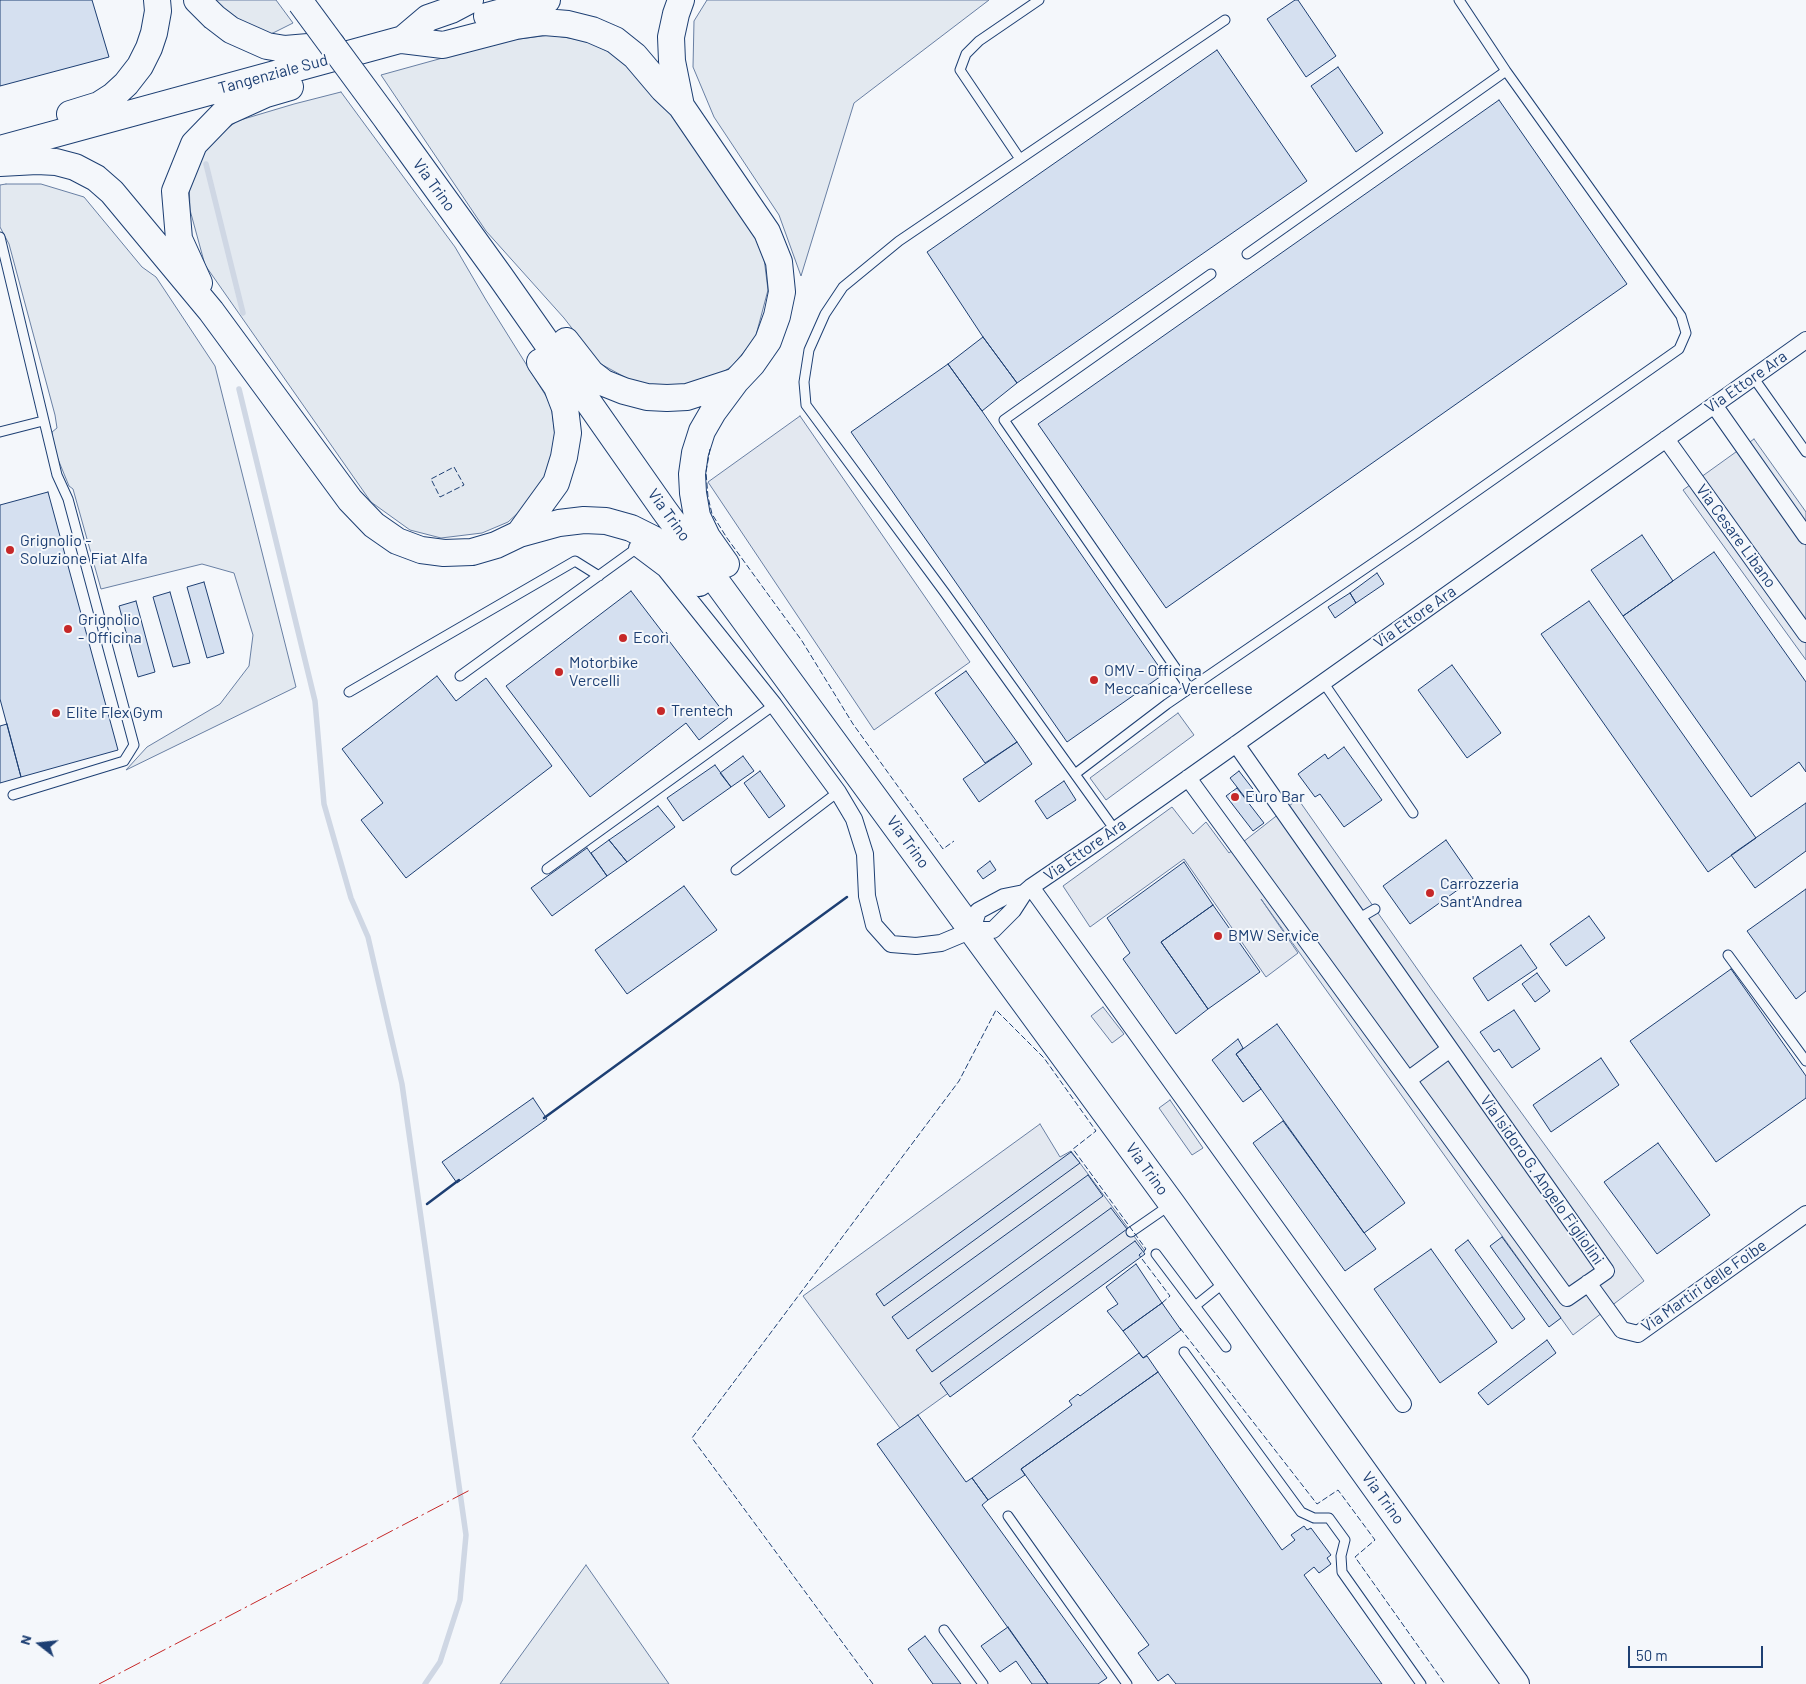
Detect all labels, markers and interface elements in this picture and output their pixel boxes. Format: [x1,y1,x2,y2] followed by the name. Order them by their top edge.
[216,50,330,98] street label: Tangenziale Sud
[409,155,459,215] street label: Via Trino
[1701,347,1791,417] street label: Via Ettore Ara
[1692,480,1780,592] street label: Via Cesare Libano
[644,485,694,545] street label: Via Trino
[20,531,148,569] place label: Grignolio - Soluzione Fiat Alfa
[4,544,16,556] marker: Grignolio - Soluzione Fiat Alfa
[1370,582,1460,652] street label: Via Ettore Ara
[78,610,142,648] place label: Grignolio - Officina
[62,623,74,635] marker: Grignolio - Officina
[633,628,669,648] place label: Ecorì
[617,632,629,644] marker: Ecorì
[569,653,638,691] place label: Motorbike Vercelli
[1104,661,1253,699] place label: OMV - Officina Meccanica Vercellese
[553,666,565,678] marker: Motorbike Vercelli
[1088,674,1100,686] marker: OMV - Officina Meccanica Vercellese
[671,701,733,721] place label: Trentech
[66,703,163,723] place label: Elite Flex Gym
[655,705,667,717] marker: Trentech
[50,707,62,719] marker: Elite Flex Gym
[1245,787,1305,807] place label: Euro Bar
[1229,791,1241,803] marker: Euro Bar
[883,812,933,872] street label: Via Trino
[1040,815,1130,885] street label: Via Ettore Ara
[1440,874,1522,912] place label: Carrozzeria Sant'Andrea
[1424,887,1436,899] marker: Carrozzeria Sant'Andrea
[1228,926,1319,946] place label: BMW Service
[1212,930,1224,942] marker: BMW Service
[1476,1091,1608,1269] street label: Via Isidoro G. Angelo Figliolini
[1122,1139,1172,1199] street label: Via Trino
[1638,1236,1770,1336] street label: Via Martiri delle Foibe
[1358,1468,1408,1528] street label: Via Trino
[15,1619,65,1669] north arrow
[16,1633,35,1647] text: N
[1631,1636,1766,1668] scale bar
[1636,1646,1668,1664] text: 50 m

